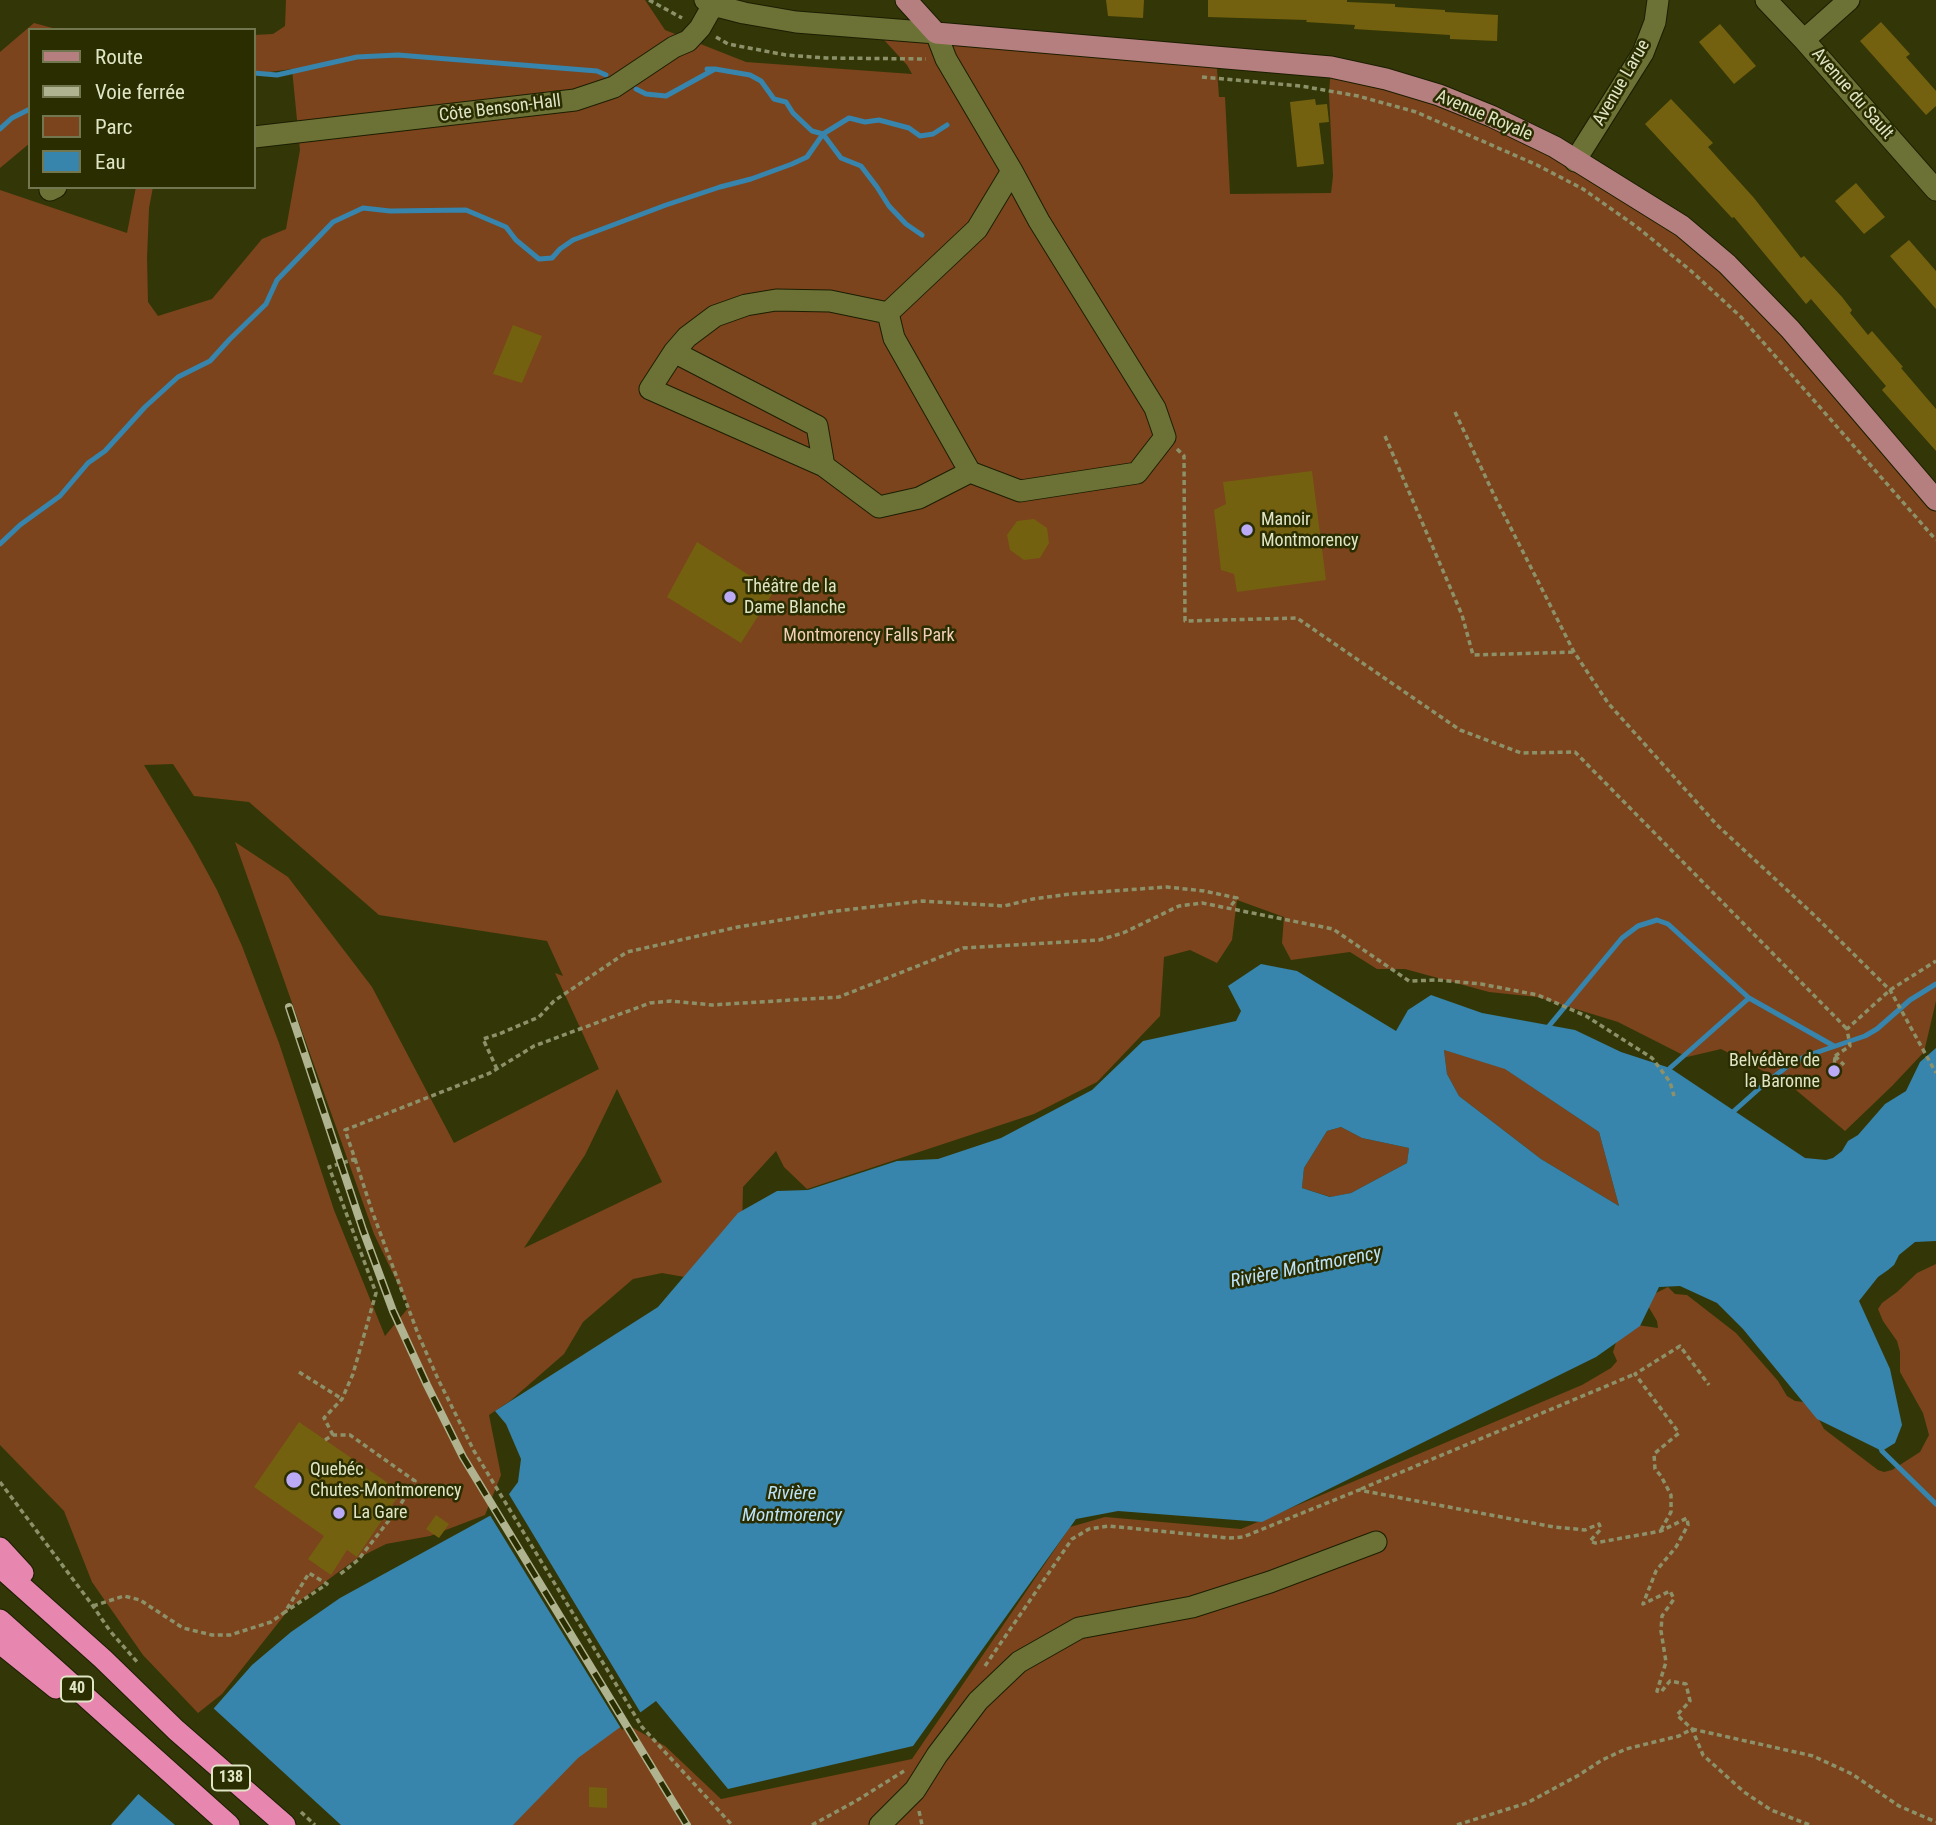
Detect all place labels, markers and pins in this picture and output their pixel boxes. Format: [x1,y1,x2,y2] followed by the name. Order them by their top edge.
[1261,509,1359,552] place label: Manoir Montmorency
[1239,522,1255,538] marker: Manoir Montmorency
[744,576,846,618] place label: Théâtre de la Dame Blanche
[722,589,738,605] marker: Théâtre de la Dame Blanche
[1729,1050,1820,1092] place label: Belvédère de la Baronne
[1826,1063,1842,1079] marker: Belvédère de la Baronne
[310,1459,462,1502] place label: Quebéc Chutes-Montmorency
[284,1470,304,1490] marker: Quebéc Chutes-Montmorency
[353,1502,407,1524] place label: La Gare
[331,1505,347,1521] marker: La Gare

